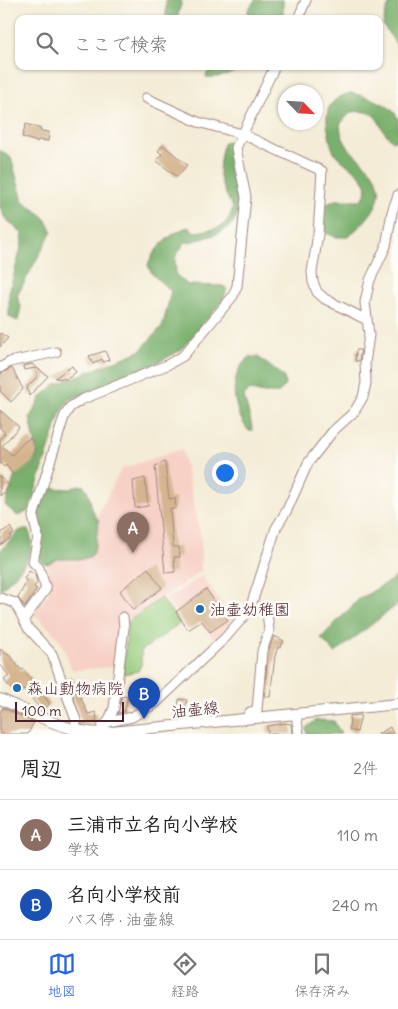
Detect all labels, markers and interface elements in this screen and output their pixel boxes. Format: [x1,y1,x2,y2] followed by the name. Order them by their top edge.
[15,15,383,70] search box
[33,29,61,57] icon: search
[73,32,168,56] text: ここで検索
[278,85,323,130] north arrow
[212,460,238,486] your location
[117,512,149,553] pin: A
[210,599,290,619] place label: 油壷幼稚園
[194,603,206,615] marker: 油壷幼稚園
[27,678,123,698] place label: 森山動物病院
[128,678,160,719] pin: B
[11,682,23,694] marker: 森山動物病院
[170,697,220,721] street label: 油壷線
[15,699,124,722] scale bar
[22,702,62,720] text: 100 m
[20,755,62,782] text: 周辺
[353,758,378,778] text: 2件
[67,812,238,836] text: 三浦市立名向小学校
[31,825,41,845] text: A
[337,825,378,845] text: 110 m
[67,839,99,859] text: 学校
[67,882,181,906] text: 名向小学校前
[31,895,41,915] text: B
[332,895,378,915] text: 240 m
[67,909,174,929] text: バス停 · 油壷線
[48,950,76,1000] tab: 地図
[171,950,199,1000] tab: 経路
[294,950,350,1000] tab: 保存済み

